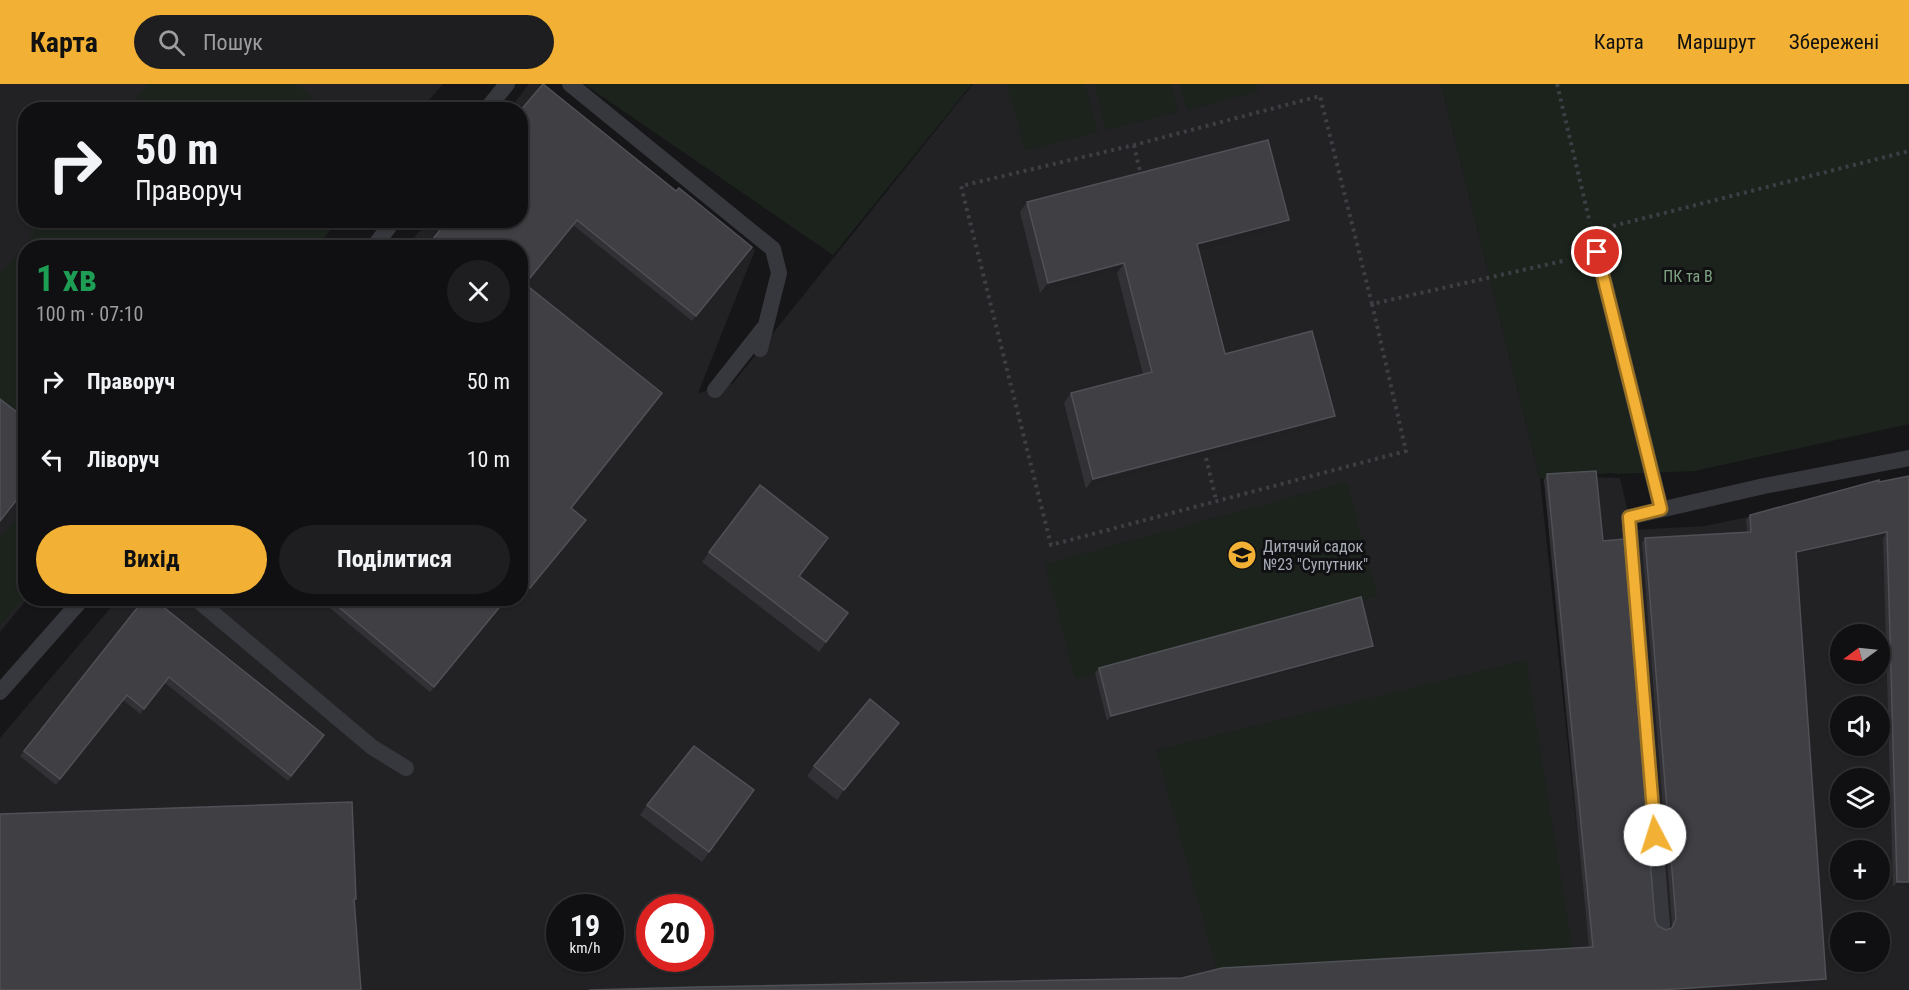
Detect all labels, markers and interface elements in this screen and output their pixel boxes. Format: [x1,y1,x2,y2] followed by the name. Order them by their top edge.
[134,15,554,69] search box
[30,26,98,59] text: Карта
[155,26,188,59] icon: search
[203,30,263,55] text: Пошук
[1594,30,1644,54] text: Карта
[1677,30,1756,54] text: Маршрут
[1789,30,1879,54] text: Збережені
[135,125,218,174] text: 50 m
[36,126,114,204] icon: right
[135,175,243,207] text: Праворуч
[1571,226,1622,277] pin
[1580,235,1613,268] icon: arrive
[36,258,97,300] text: 1 хв
[447,260,510,323] button: close
[1663,267,1713,286] park label: ПК та В
[36,302,143,326] text: 100 m · 07:10
[36,365,69,398] icon: right
[87,369,175,394] text: Праворуч
[467,369,510,394] text: 50 m
[36,443,69,476] icon: left
[87,447,159,472] text: Ліворуч
[467,447,510,472] text: 10 m
[36,525,267,594] button: Вихід
[279,525,510,594] button: Поділитися
[1263,537,1368,574] place label: Дитячий садок №23 "Супутник"
[1226,539,1258,571] school or university icon: Дитячий садок №23 "Супутник"
[1830,624,1890,684] north arrow
[1830,624,1890,972] map controls
[1830,696,1890,756] button: sound
[1830,768,1890,828] button: layers
[1623,803,1687,867] position arrow
[1830,840,1890,900] button: +
[636,894,714,972] speed limit sign: 20
[570,908,600,943] text: 19
[1830,912,1890,972] button: −
[570,939,600,957] text: km/h

